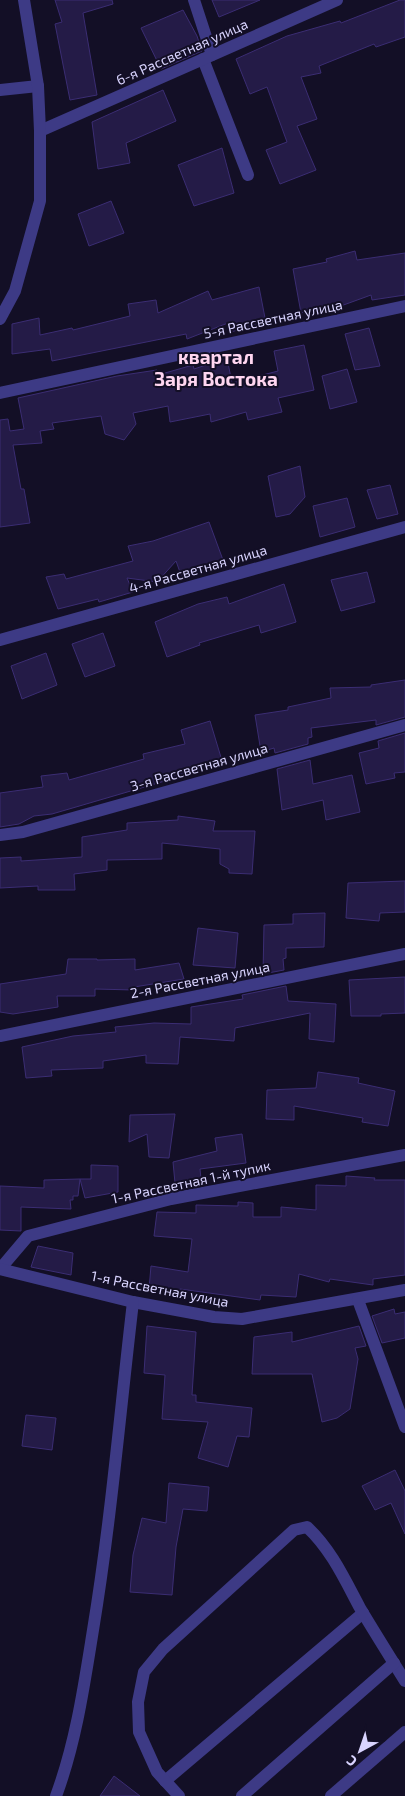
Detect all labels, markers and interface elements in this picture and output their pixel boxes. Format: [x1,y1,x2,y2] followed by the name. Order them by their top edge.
[113,15,250,88] street label: 6-я Рассветная улица
[202,295,344,342] street label: 5-я Рассветная улица
[154,345,278,390] district label: квартал Заря Востока
[127,541,269,596] street label: 4-я Рассветная улица
[128,739,269,794] street label: 3-я Рассветная улица
[129,958,271,1001] street label: 2-я Рассветная улица
[110,1156,272,1207] street label: 1-я Рассветная 1-й тупик
[90,1267,230,1310] street label: 1-я Рассветная улица
[335,1726,385,1776] north arrow
[343,1752,360,1770] text: С

